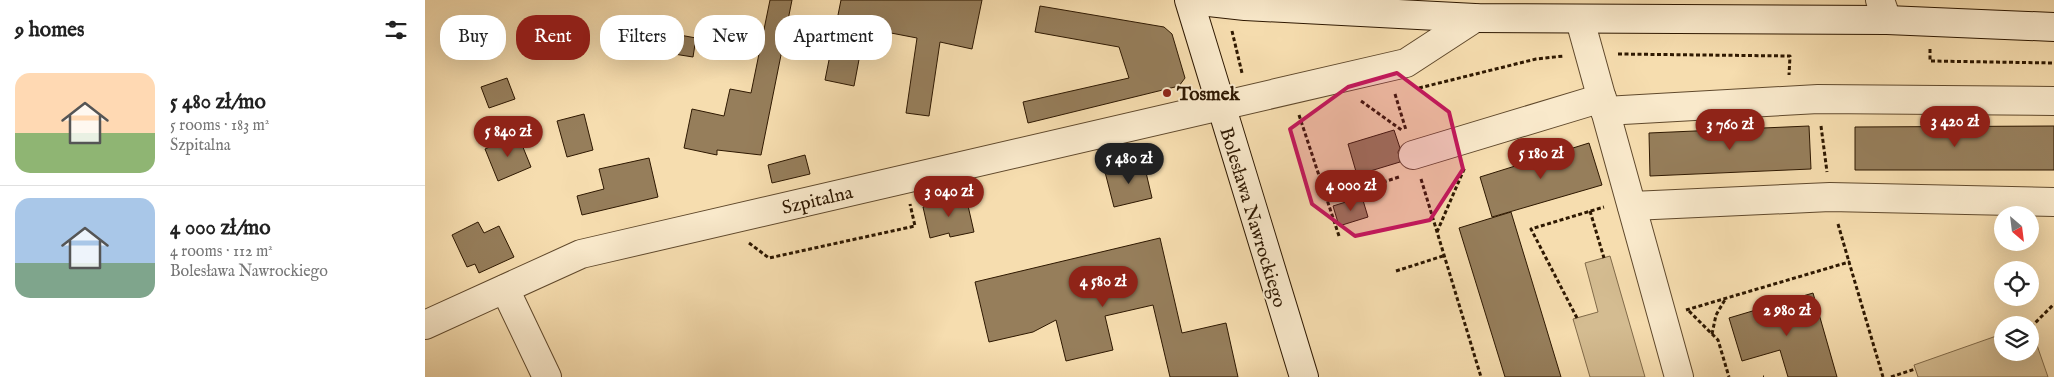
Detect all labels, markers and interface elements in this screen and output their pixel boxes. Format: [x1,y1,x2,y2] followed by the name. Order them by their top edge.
[440,15,506,60] chip: Buy
[516,15,590,60] chip: Rent
[600,15,684,60] chip: Filters
[694,15,765,60] chip: New
[775,15,892,60] chip: Apartment
[382,16,410,44] icon: filters
[15,17,84,44] text: 9 homes
[1176,83,1240,107] place label: Tosmek
[1161,87,1173,99] marker: Tosmek
[170,89,266,116] text: 5 480 zł/mo
[55,93,115,153] icon: home
[1903,106,2007,148] pin: 3 420 zł
[1678,108,1782,151] pin: 3 760 zł
[1931,112,1979,132] text: 3 420 zł
[1707,115,1753,135] text: 3 760 zł
[170,116,269,136] text: 5 rooms · 183 m²
[456,116,560,158] pin: 5 840 zł
[485,122,531,142] text: 5 840 zł
[1213,125,1291,311] street label: Bolesława Nawrockiego
[170,136,231,156] text: Szpitalna
[1489,138,1593,180] pin: 5 180 zł
[1077,142,1181,185] pin: 5 480 zł
[1519,144,1563,164] text: 5 180 zł
[1106,149,1152,169] text: 5 480 zł
[1299,170,1403,212] pin: 4 000 zł
[897,176,1001,218] pin: 3 040 zł
[1326,176,1376,196] text: 4 000 zł
[780,181,856,221] street label: Szpitalna
[925,182,973,202] text: 3 040 zł
[1994,206,2039,251] north arrow
[1994,206,2039,361] map controls
[170,215,271,242] text: 4 000 zł/mo
[55,218,115,278] icon: home
[170,242,273,262] text: 4 rooms · 112 m²
[1994,261,2039,306] button: locate
[170,262,328,282] text: Bolesława Nawrockiego
[1051,266,1155,308] pin: 4 580 zł
[1080,272,1126,292] text: 4 580 zł
[1735,294,1839,337] pin: 2 980 zł
[1763,301,1811,321] text: 2 980 zł
[1994,316,2039,361] button: layers

